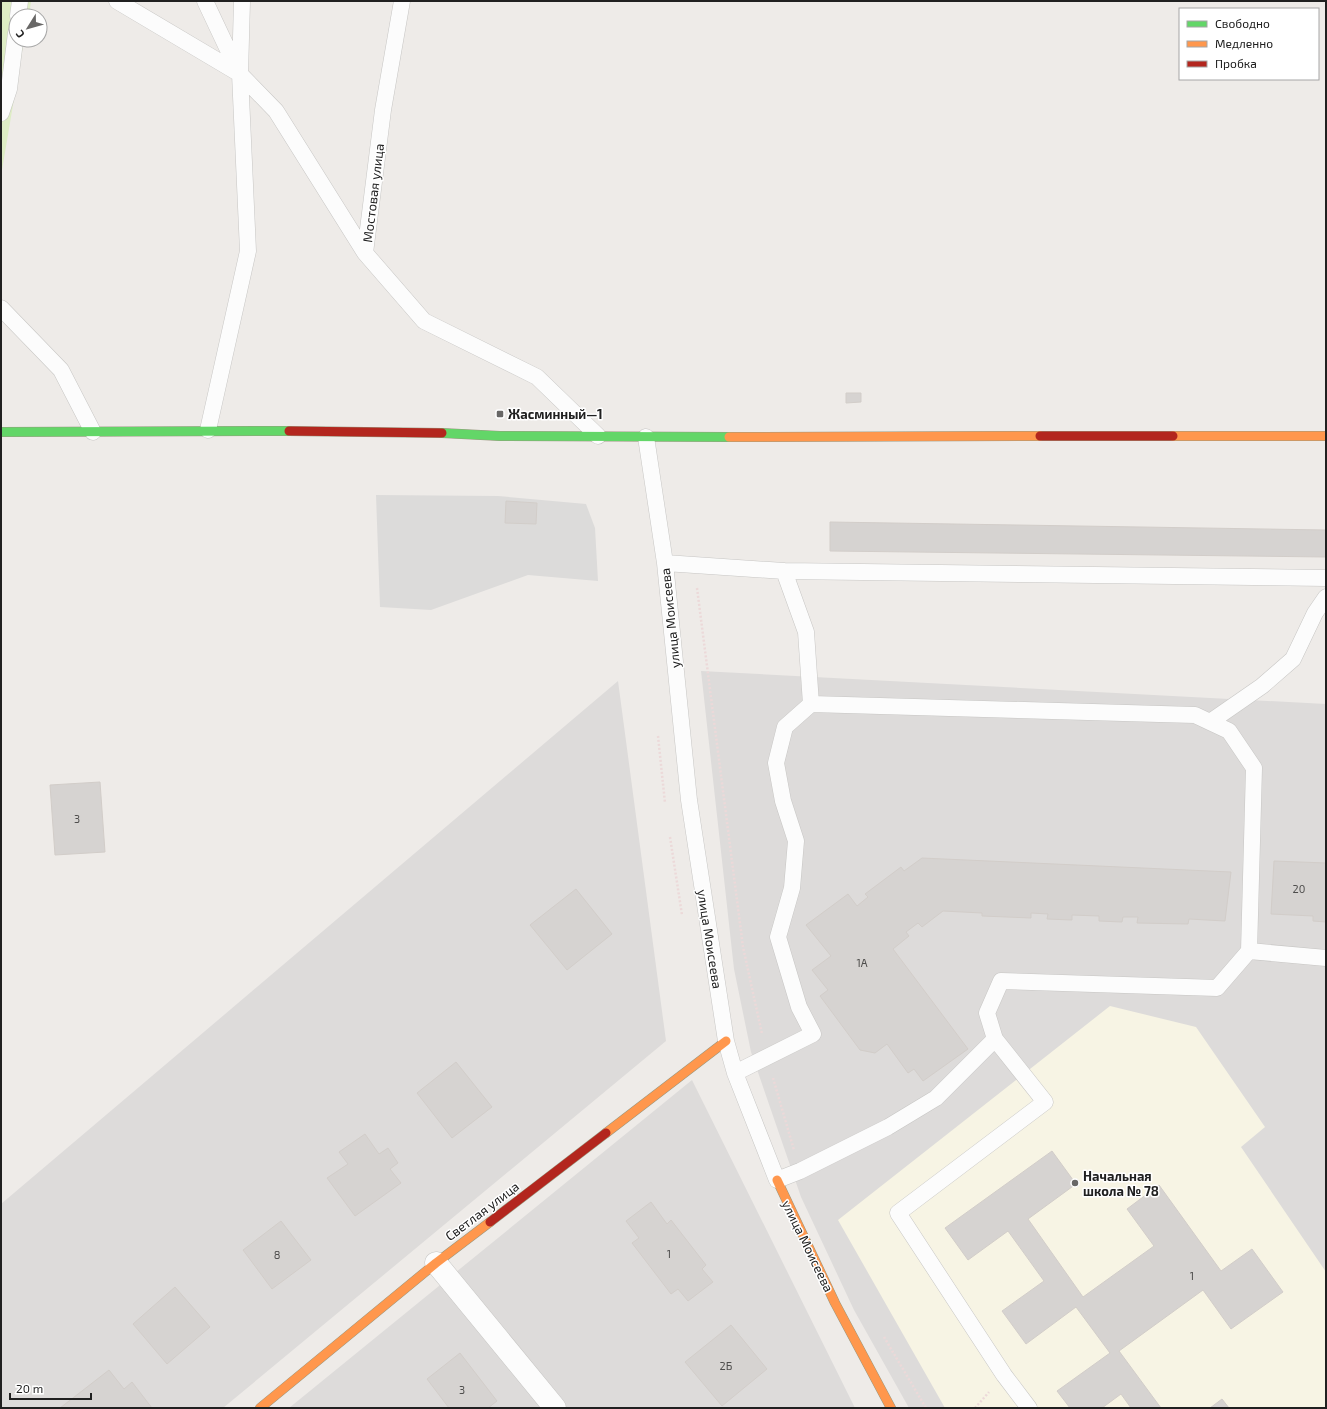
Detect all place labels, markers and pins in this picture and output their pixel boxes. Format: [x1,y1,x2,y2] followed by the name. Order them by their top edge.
[508,406,603,422] place label: Жасминный—1
[495,409,505,419] marker: Жасминный—1
[1083,1168,1159,1199] place label: Начальная школа № 78
[1070,1178,1080,1188] marker: Начальная школа № 78

